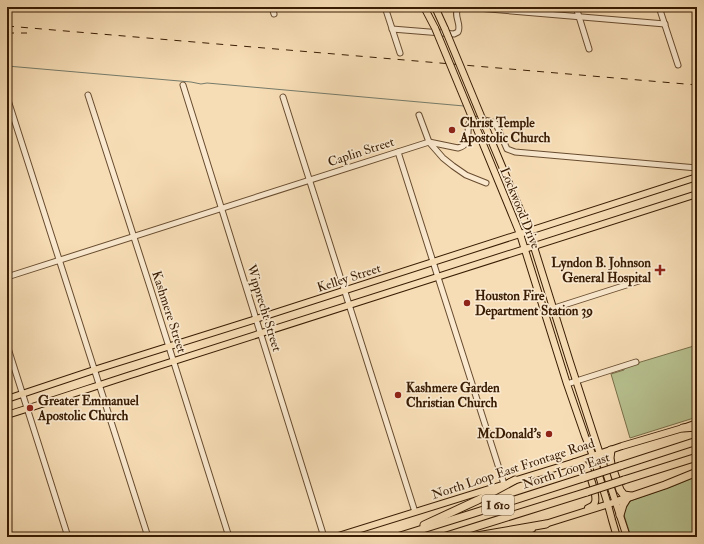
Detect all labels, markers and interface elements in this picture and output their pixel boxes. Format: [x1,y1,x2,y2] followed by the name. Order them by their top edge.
[459,115,551,147] place label: Christ Temple Apostolic Church
[447,125,457,135] marker: Christ Temple Apostolic Church
[326,134,397,171] street label: Caplin Street
[496,165,544,252] street label: Lockwood Drive
[551,255,652,287] place label: Lyndon B. Johnson General Hospital
[315,260,383,297] street label: Kelley Street
[242,262,285,354] street label: Wipprecht Street
[654,264,666,276] marker: Lyndon B. Johnson General Hospital
[148,269,190,355] street label: Kashmere Street
[475,288,593,320] place label: Houston Fire Department Station 39
[462,298,472,308] marker: Houston Fire Department Station 39
[406,380,500,411] place label: Kashmere Garden Christian Church
[393,390,403,400] marker: Kashmere Garden Christian Church
[37,393,139,425] place label: Greater Emmanuel Apostolic Church
[25,403,35,413] marker: Greater Emmanuel Apostolic Church
[476,426,542,442] place label: McDonald's
[544,429,554,439] marker: McDonald's
[430,435,596,503] street label: North Loop East Frontage Road
[520,450,612,492] street label: North Loop East
[482,495,514,515] road number: I 610

